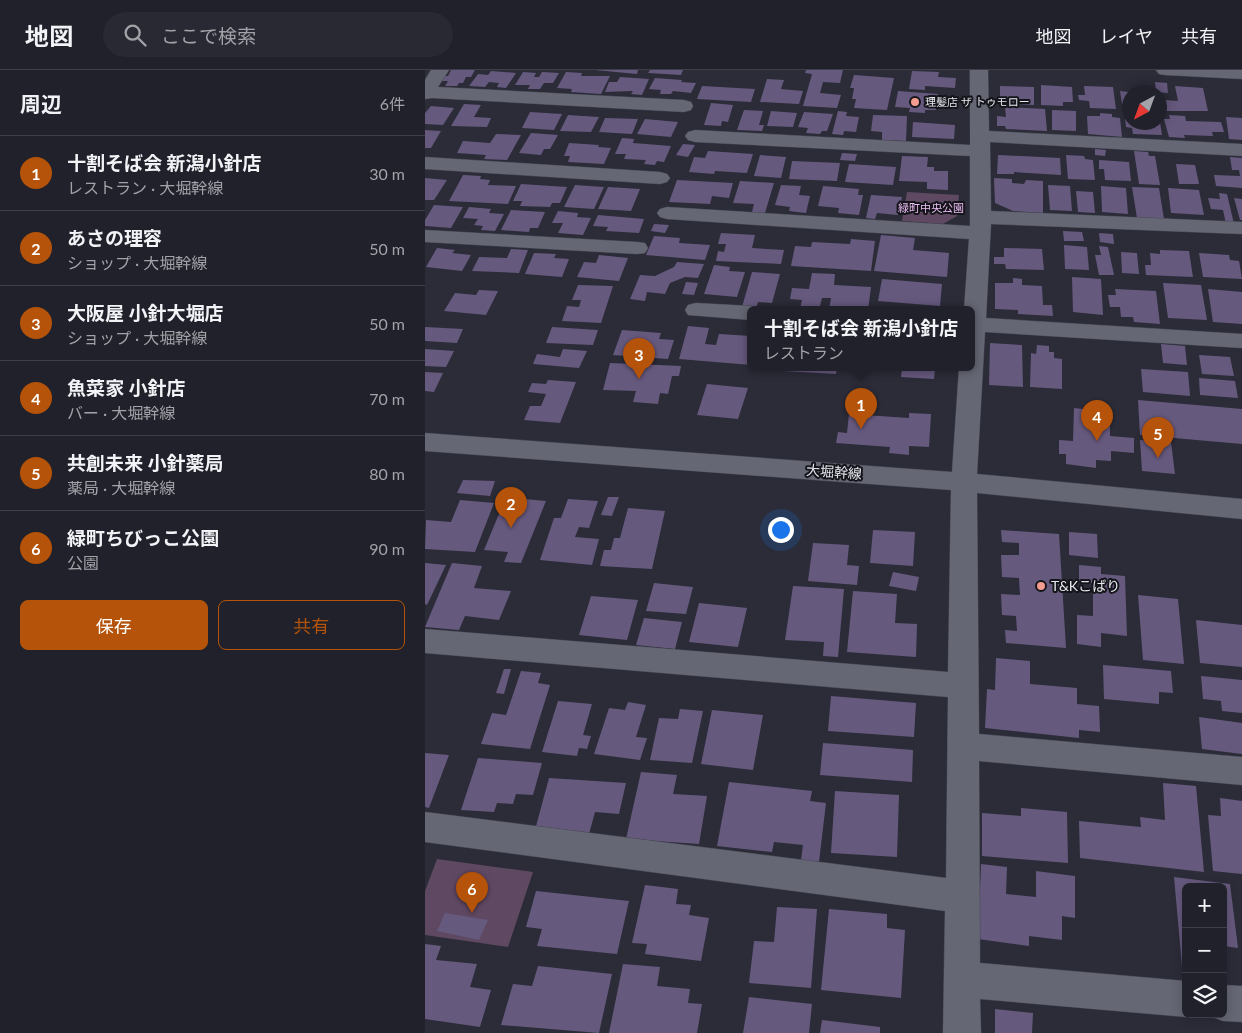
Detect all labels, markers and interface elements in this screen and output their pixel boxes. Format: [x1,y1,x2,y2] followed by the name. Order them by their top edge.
[103,12,453,57] search box
[25,21,73,50] text: 地図
[121,21,149,49] icon: search
[161,24,256,47] text: ここで検索
[1036,25,1072,47] text: 地図
[1100,25,1153,47] text: レイヤ
[1181,25,1217,47] text: 共有
[1122,85,1167,130] north arrow
[20,91,62,116] text: 周辺
[380,94,405,113] text: 6件
[925,95,1030,108] place label: 理髪店 ザ トゥモロー
[909,96,921,108] marker: 理髪店 ザ トゥモロー
[67,151,262,174] text: 十割そば会 新潟小針店
[31,164,41,183] text: 1
[369,164,405,183] text: 30 m
[67,178,223,197] text: レストラン · 大堀幹線
[898,201,964,214] park label: 緑町中央公園
[67,226,162,249] text: あさの理容
[31,239,41,258] text: 2
[369,239,405,258] text: 50 m
[67,253,207,272] text: ショップ · 大堀幹線
[67,301,224,324] text: 大阪屋 小針大堀店
[747,306,975,371] popup
[31,314,41,333] text: 3
[369,314,405,333] text: 50 m
[764,316,958,339] text: 十割そば会 新潟小針店
[67,328,207,347] text: ショップ · 大堀幹線
[623,338,655,379] pin: 3
[764,343,844,362] text: レストラン
[67,376,186,399] text: 魚菜家 小針店
[845,388,877,429] pin: 1
[31,389,41,408] text: 4
[369,389,405,408] text: 70 m
[1081,400,1113,441] pin: 4
[67,403,175,422] text: バー · 大堀幹線
[1142,417,1174,458] pin: 5
[67,451,224,474] text: 共創未来 小針薬局
[806,461,863,482] street label: 大堀幹線
[31,464,41,483] text: 5
[369,464,405,483] text: 80 m
[67,478,175,497] text: 薬局 · 大堀幹線
[495,487,527,528] pin: 2
[768,517,794,543] your location
[67,526,219,549] text: 緑町ちびっこ公園
[31,539,41,558] text: 6
[369,539,405,558] text: 90 m
[67,553,99,572] text: 公園
[1051,577,1120,594] place label: T&Kこばり
[1035,580,1047,592] marker: T&Kこばり
[20,600,208,650] button: 保存
[218,600,405,650] button: 共有
[456,872,488,913] pin: 6
[1182,883,1227,1018] map controls
[1182,883,1227,928] button: +
[1182,928,1227,973] button: −
[1182,973,1227,1018] button: layers

